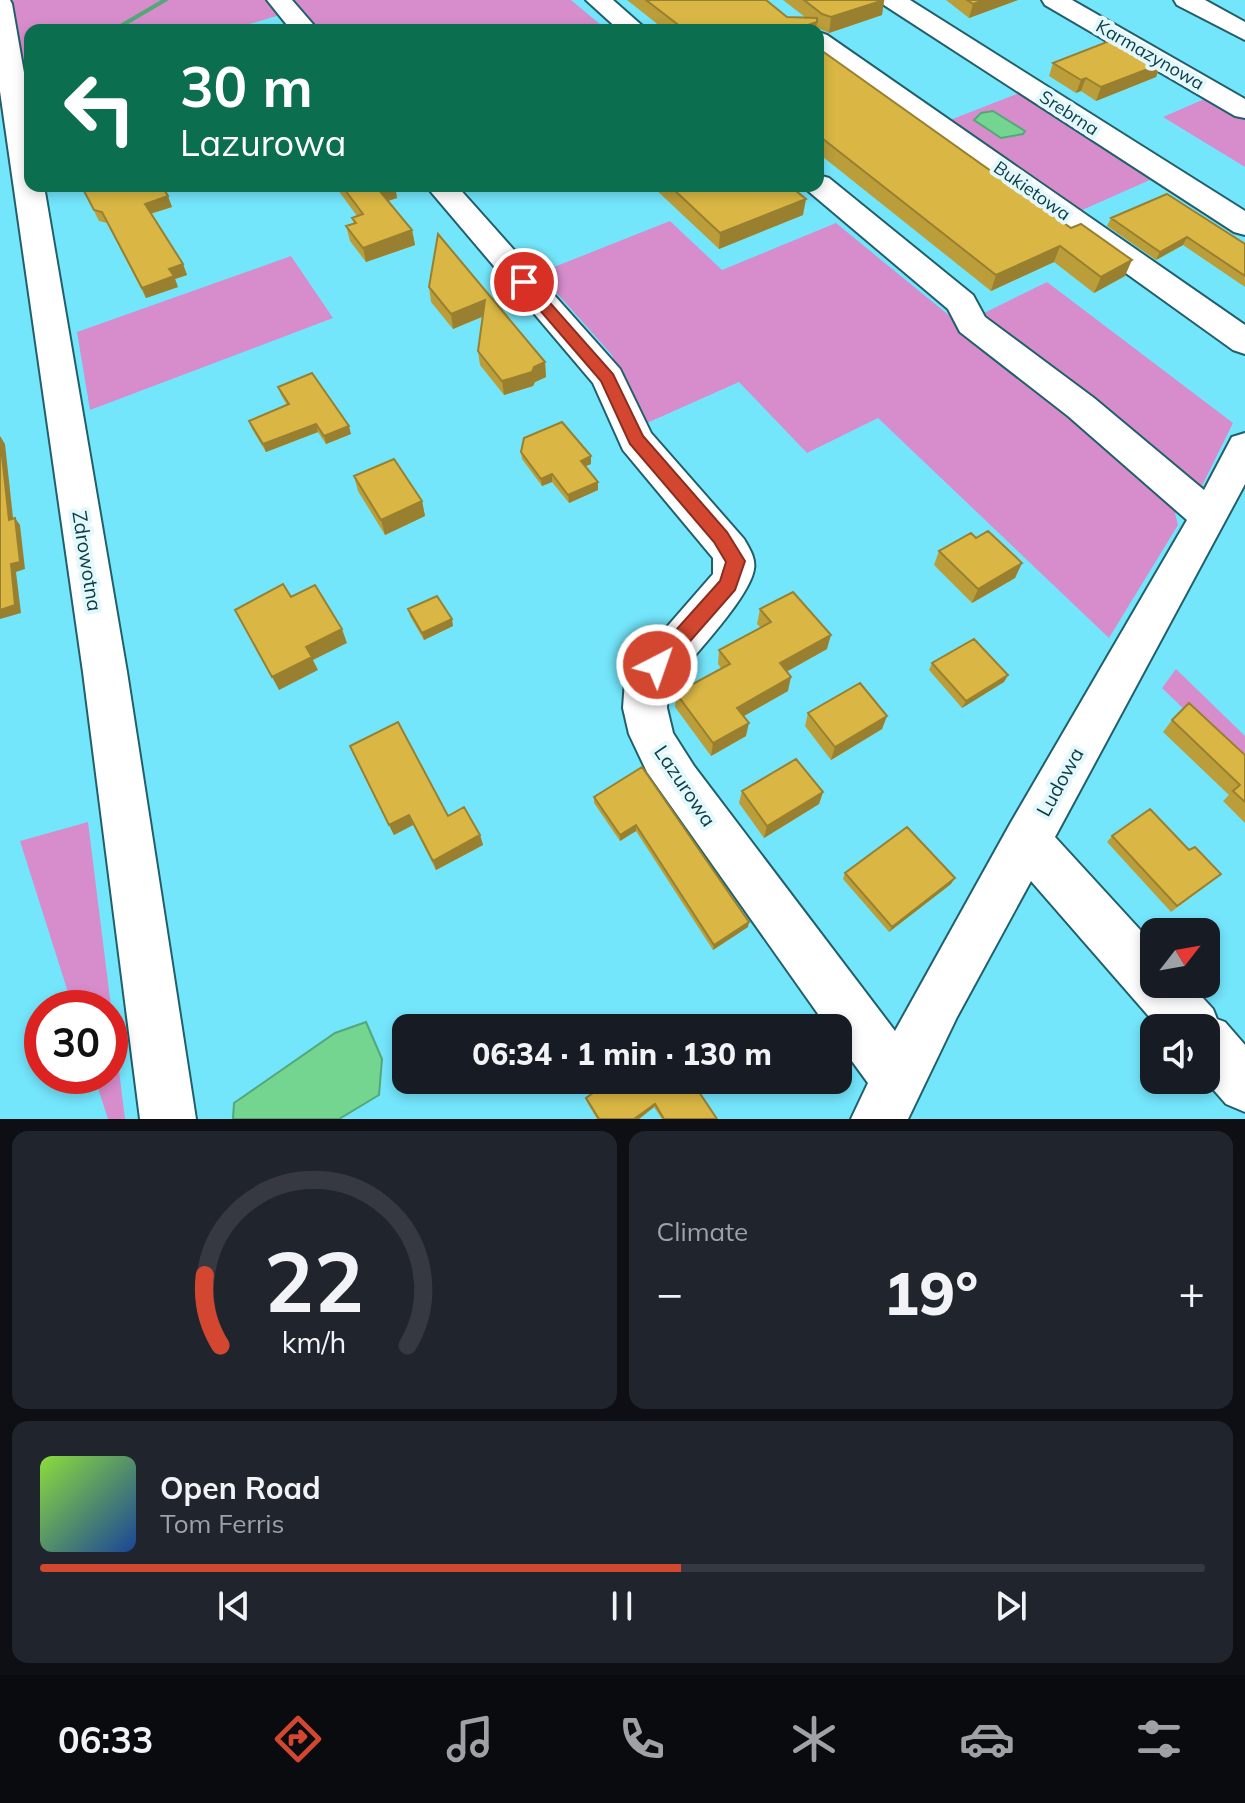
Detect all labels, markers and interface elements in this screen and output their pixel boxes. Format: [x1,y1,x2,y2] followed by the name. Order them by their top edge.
[1092,14,1208,95] street label: Karmazynowa
[180,51,313,121] text: 30 m
[48,56,152,160] icon: left
[1035,85,1103,140] street label: Srebrna
[180,120,346,165] text: Lazurowa
[989,156,1075,225] street label: Bukietowa
[490,248,558,316] pin
[502,260,546,304] icon: arrive
[67,509,108,613] street label: Zdrowotna
[615,623,699,707] position arrow
[649,740,722,831] street label: Lazurowa
[1031,743,1089,820] street label: Ludowa
[1140,918,1220,998] north arrow
[1140,918,1220,1094] map controls
[24,990,128,1094] speed limit sign: 30
[1140,1014,1220,1094] button: sound
[472,1035,772,1073] text: 06:34 · 1 min · 130 m
[657,1215,748,1248] text: Climate
[264,1228,364,1333] text: 22
[883,1255,978,1330] text: 19°
[657,1265,683,1320] text: −
[1179,1265,1205,1320] text: +
[282,1324,347,1360] text: km/h
[160,1469,321,1507] text: Open Road
[160,1507,284,1540] text: Tom Ferris
[212,1584,256,1628] icon: previous
[600,1584,644,1628] icon: pause
[989,1584,1033,1628] icon: next
[270,1711,326,1767] icon: directions
[442,1711,498,1767] icon: music
[614,1711,670,1767] icon: phone
[786,1711,842,1767] icon: climate
[959,1711,1015,1767] icon: car
[1131,1711,1187,1767] icon: filters
[58,1717,153,1762] text: 06:33

